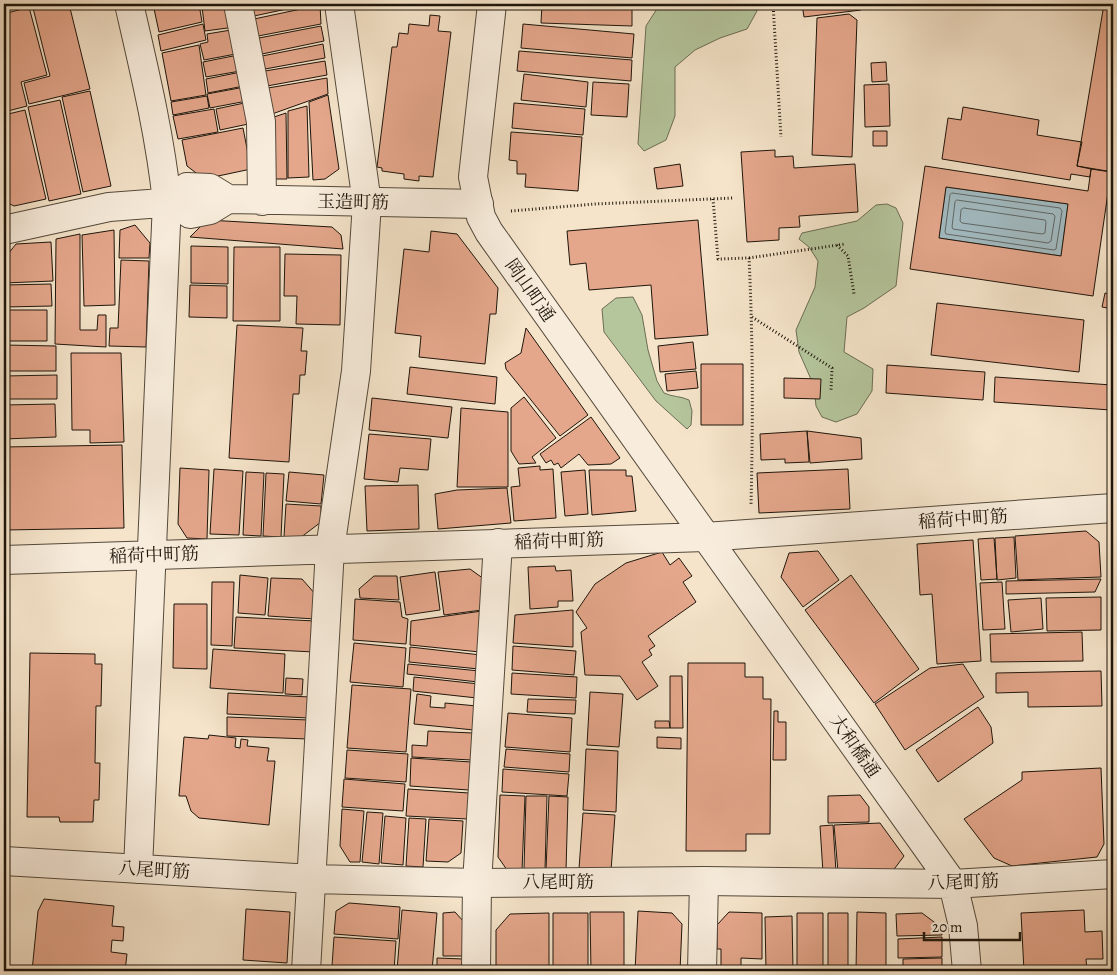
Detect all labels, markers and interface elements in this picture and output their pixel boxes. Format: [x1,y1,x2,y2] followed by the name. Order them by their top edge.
[317,189,389,215] street label: 玉造町筋
[500,254,560,326] street label: 岡山町通
[917,504,1009,534] street label: 稲荷中町筋
[514,527,604,555] street label: 稲荷中町筋
[109,541,199,569] street label: 稲荷中町筋
[825,710,885,782] street label: 大和橋通
[117,856,191,884] street label: 八尾町筋
[927,869,999,895] street label: 八尾町筋
[522,870,594,894] street label: 八尾町筋
[924,910,1021,942] scale bar
[932,917,963,937] text: 20 m

